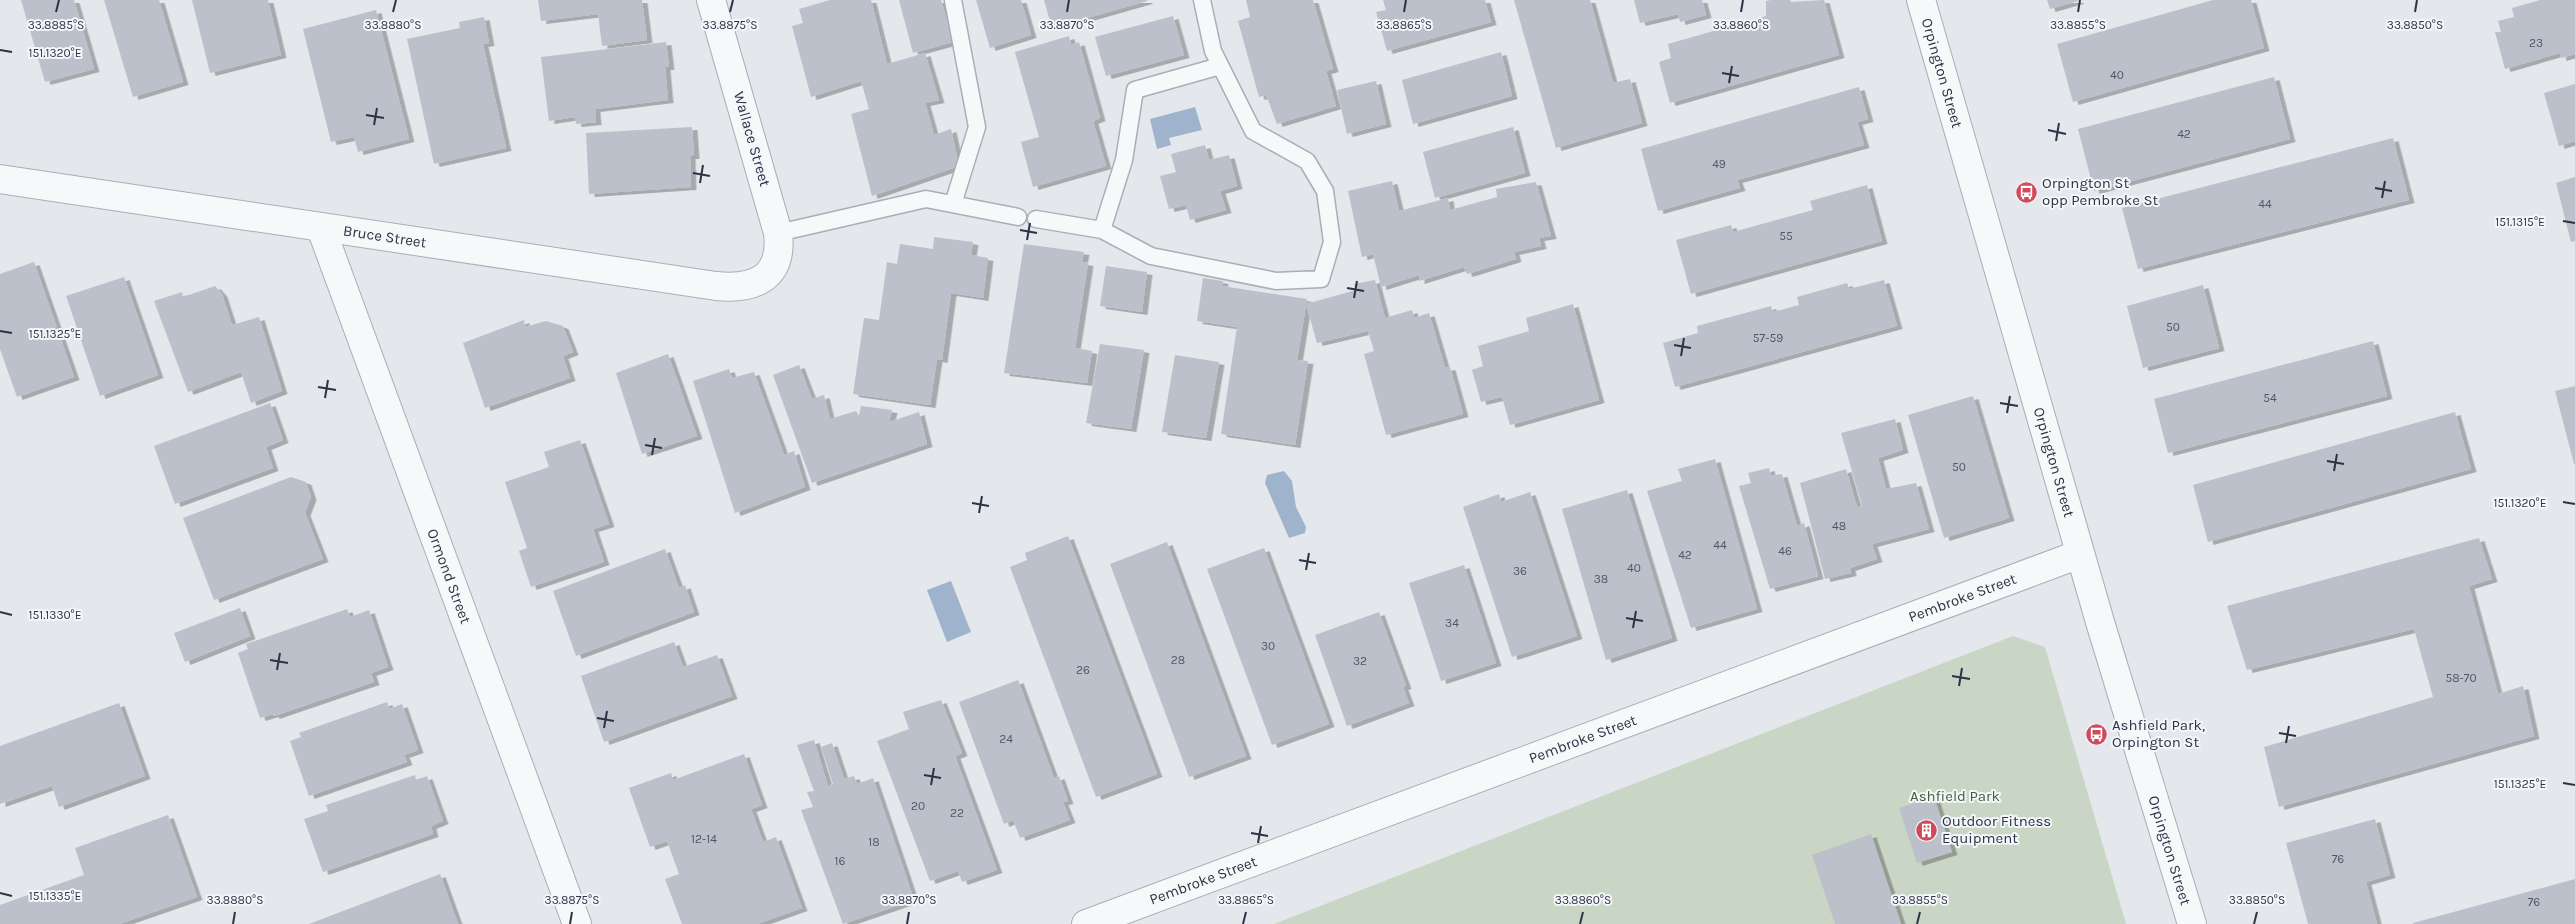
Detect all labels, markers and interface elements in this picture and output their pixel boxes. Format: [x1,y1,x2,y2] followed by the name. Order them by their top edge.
[1918,16,1966,130] street label: Orpington Street
[28,18,84,32] text: 33.8885°S
[365,18,421,32] text: 33.8880°S
[703,18,757,32] text: 33.8875°S
[1039,18,1095,32] text: 33.8870°S
[1376,18,1432,32] text: 33.8865°S
[1713,18,1769,32] text: 33.8860°S
[2050,18,2106,32] text: 33.8855°S
[2387,18,2443,32] text: 33.8850°S
[2529,36,2543,50] house number: 23
[29,46,81,60] text: 151.1320°E
[2110,68,2124,82] house number: 40
[730,89,774,189] street label: Wallace Street
[2177,127,2191,141] house number: 42
[1712,157,1726,171] house number: 49
[2042,174,2159,209] place label: Orpington St opp Pembroke St
[2014,180,2038,204] bus stop icon: Orpington St opp Pembroke St
[2258,197,2272,211] house number: 44
[2495,215,2545,229] text: 151.1315°E
[342,221,428,252] street label: Bruce Street
[1779,229,1793,243] house number: 55
[2166,320,2180,334] house number: 50
[29,327,81,341] text: 151.1325°E
[1753,331,1783,345] house number: 57-59
[2263,391,2277,405] house number: 54
[2030,405,2078,520] street label: Orpington Street
[1952,460,1966,474] house number: 50
[2494,496,2546,510] text: 151.1320°E
[1832,519,1846,533] house number: 48
[423,526,475,627] street label: Ormond Street
[1713,538,1727,552] house number: 44
[1778,544,1792,558] house number: 46
[1678,548,1692,562] house number: 42
[1627,561,1641,575] house number: 40
[1513,564,1527,578] house number: 36
[1906,569,2019,626] street label: Pembroke Street
[1594,572,1608,586] house number: 38
[29,608,81,622] text: 151.1330°E
[1445,616,1459,630] house number: 34
[1261,639,1275,653] house number: 30
[1171,653,1185,667] house number: 28
[1353,654,1367,668] house number: 32
[1076,663,1090,677] house number: 26
[2445,671,2477,685] house number: 58-70
[1526,711,1639,767] street label: Pembroke Street
[2112,716,2205,751] place label: Ashfield Park, Orpington St
[2084,722,2108,746] bus stop icon: Ashfield Park, Orpington St
[999,732,1013,746] house number: 24
[2494,777,2546,791] text: 151.1325°E
[1910,787,2000,805] park label: Ashfield Park
[2144,793,2195,908] street label: Orpington Street
[911,799,925,813] house number: 20
[950,806,964,820] house number: 22
[1942,812,2051,847] place label: Outdoor Fitness Equipment
[1914,818,1938,842] building icon: Outdoor Fitness Equipment
[691,832,717,846] house number: 12-14
[868,835,880,849] house number: 18
[1147,852,1260,909] street label: Pembroke Street
[2332,852,2344,866] house number: 76
[835,854,846,868] house number: 16
[29,889,81,903] text: 151.1335°E
[207,893,263,907] text: 33.8880°S
[545,893,599,907] text: 33.8875°S
[881,893,937,907] text: 33.8870°S
[1218,893,1274,907] text: 33.8865°S
[1555,893,1611,907] text: 33.8860°S
[1892,893,1948,907] text: 33.8855°S
[2229,893,2285,907] text: 33.8850°S
[2528,895,2540,909] house number: 76

